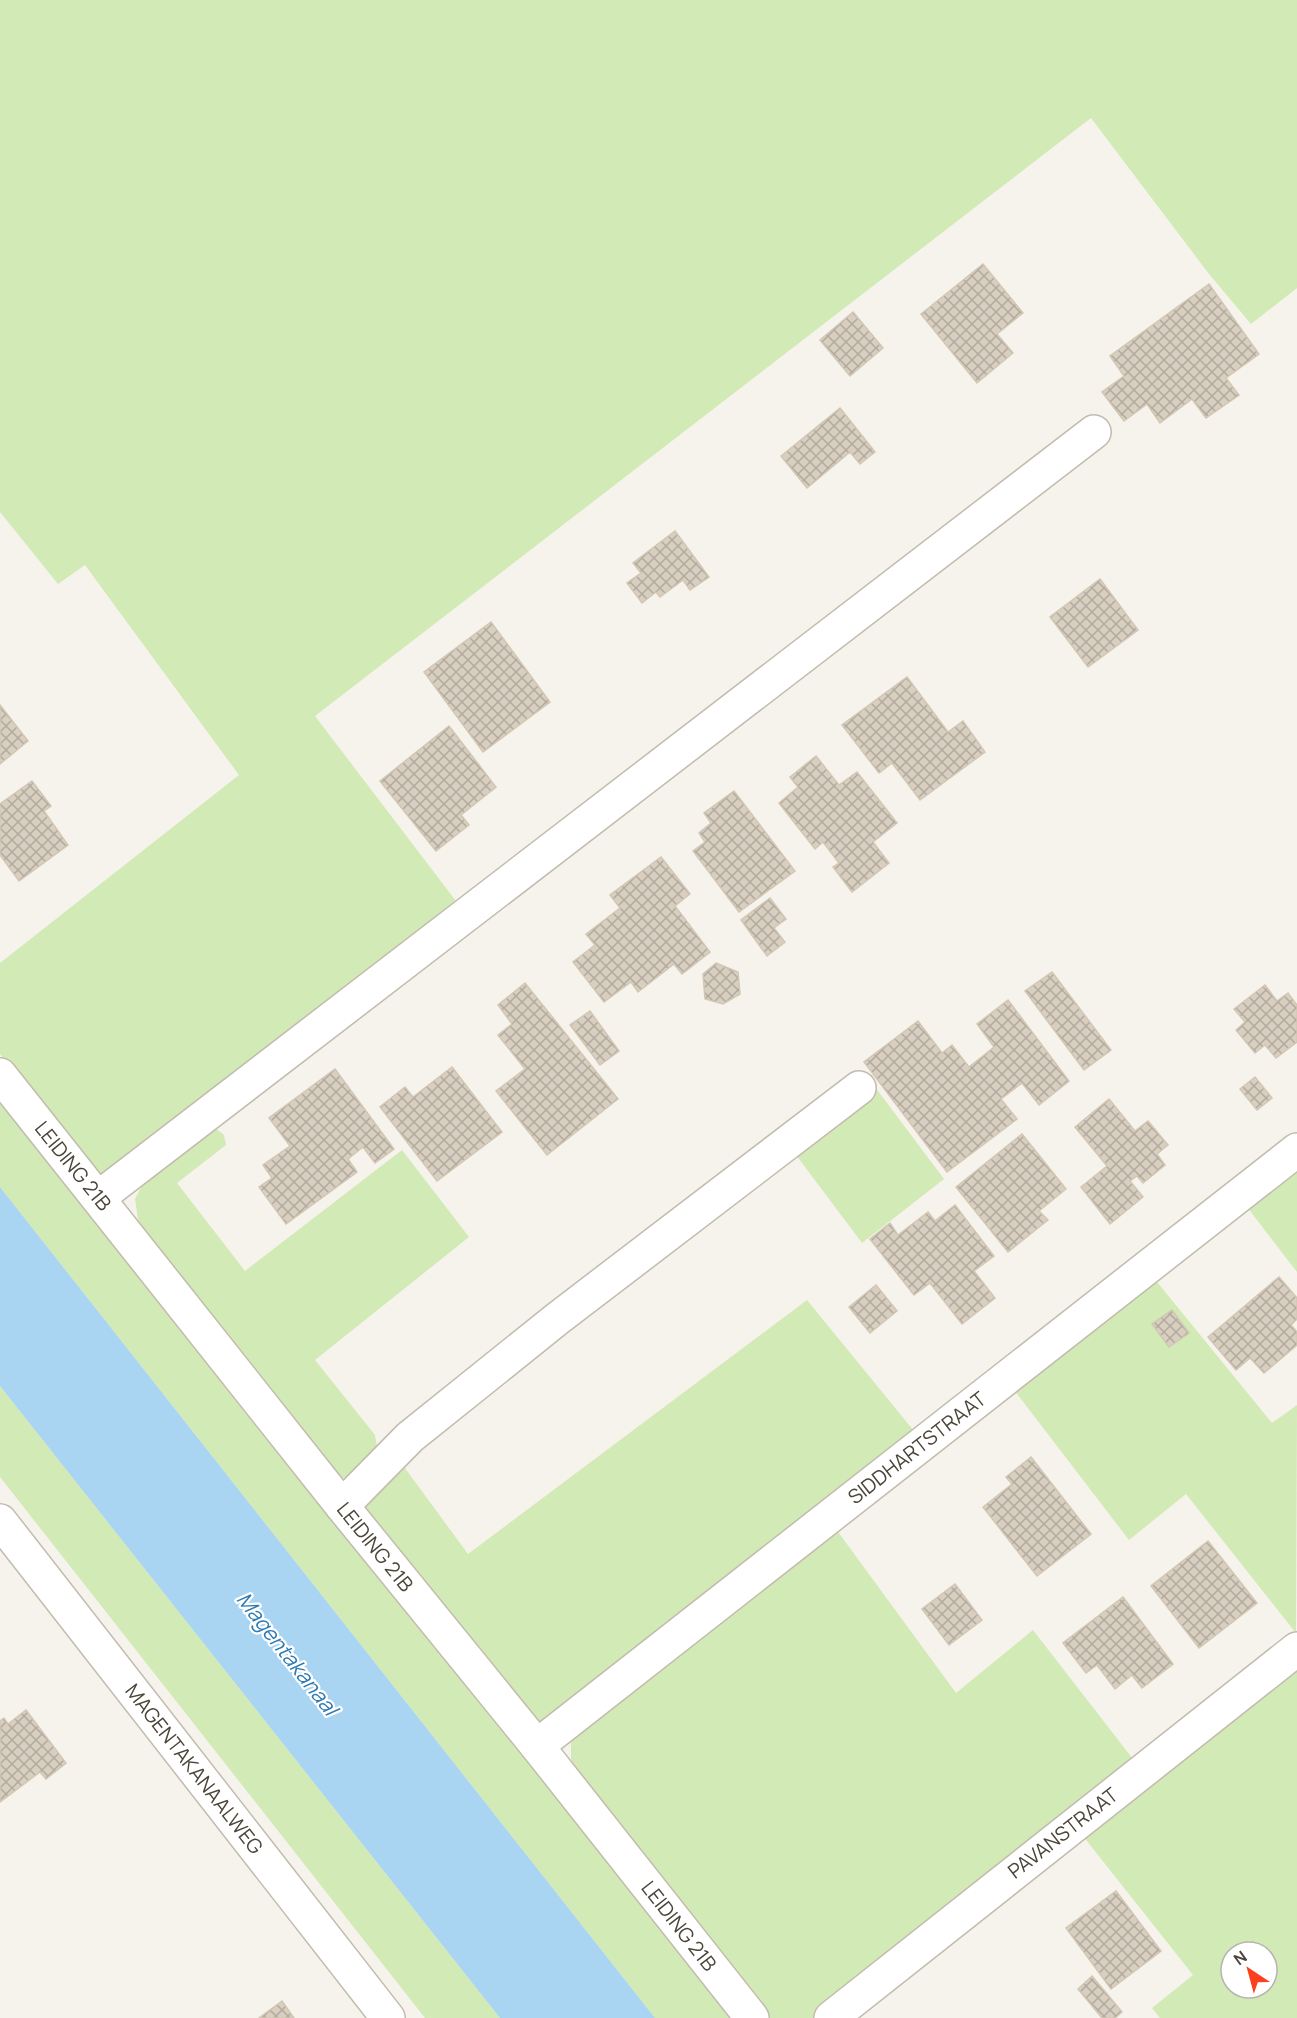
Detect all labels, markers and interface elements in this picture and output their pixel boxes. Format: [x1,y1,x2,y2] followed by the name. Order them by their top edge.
[29,1115,118,1216] street label: LEIDING 21B
[842,1385,991,1510] street label: SIDDHARTSTRAAT
[331,1496,420,1597] street label: LEIDING 21B
[231,1586,347,1723] water label: Magentakanaal
[119,1678,269,1859] street label: MAGENTAKANAALWEG
[1002,1781,1123,1884] street label: PAVANSTRAAT
[636,1875,723,1976] street label: LEIDING 21B
[1219,1940,1279,2000] north arrow
[1229,1946,1251,1970] text: N

